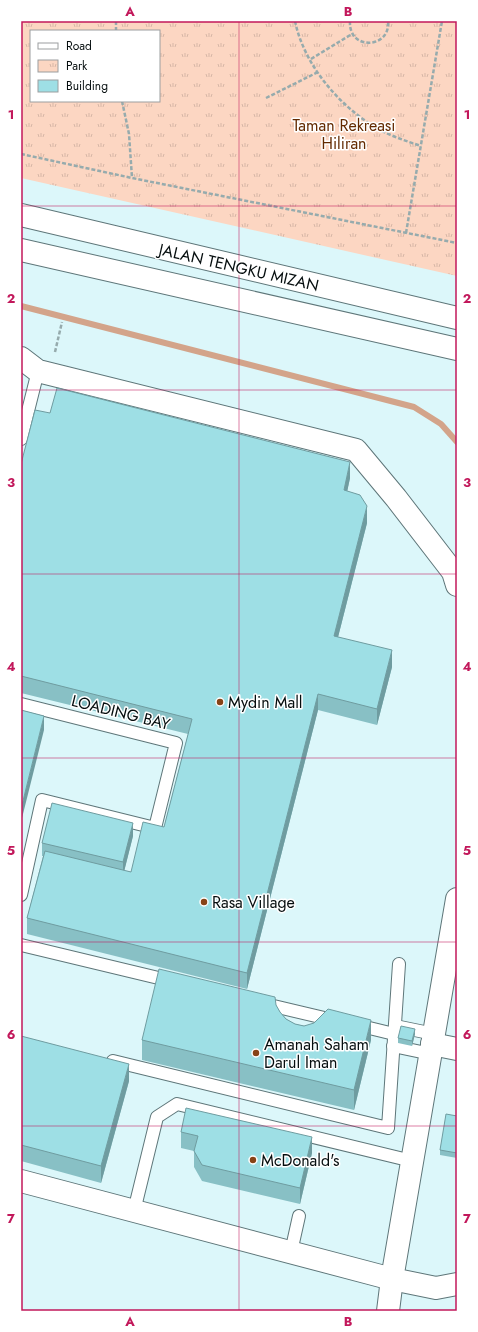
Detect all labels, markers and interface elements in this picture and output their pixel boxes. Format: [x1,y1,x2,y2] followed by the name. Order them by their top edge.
[124,2,135,21] text: A
[344,2,353,21] text: B
[30,30,160,102] legend
[66,37,92,55] text: Road
[66,57,88,75] text: Park
[66,77,108,95] text: Building
[8,105,14,124] text: 1
[464,105,470,124] text: 1
[293,114,395,155] park label: Taman Rekreasi Hiliran
[155,237,321,297] street label: JALAN TENGKU MIZAN
[7,289,15,308] text: 2
[463,289,471,308] text: 2
[7,473,15,492] text: 3
[463,473,471,492] text: 3
[6,657,16,676] text: 4
[462,657,472,676] text: 4
[69,689,173,736] street label: LOADING BAY
[228,691,303,714] place label: Mydin Mall
[215,697,225,707] marker: Mydin Mall
[7,841,15,860] text: 5
[463,841,471,860] text: 5
[212,891,295,914] place label: Rasa Village
[199,897,209,907] marker: Rasa Village
[7,1025,16,1044] text: 6
[463,1025,472,1044] text: 6
[264,1033,369,1074] place label: Amanah Saham Darul Iman
[251,1048,261,1058] marker: Amanah Saham Darul Iman
[261,1149,340,1172] place label: McDonald's
[248,1155,258,1165] marker: McDonald's
[7,1209,15,1228] text: 7
[463,1209,471,1228] text: 7
[124,1312,135,1331] text: A
[344,1312,353,1331] text: B

